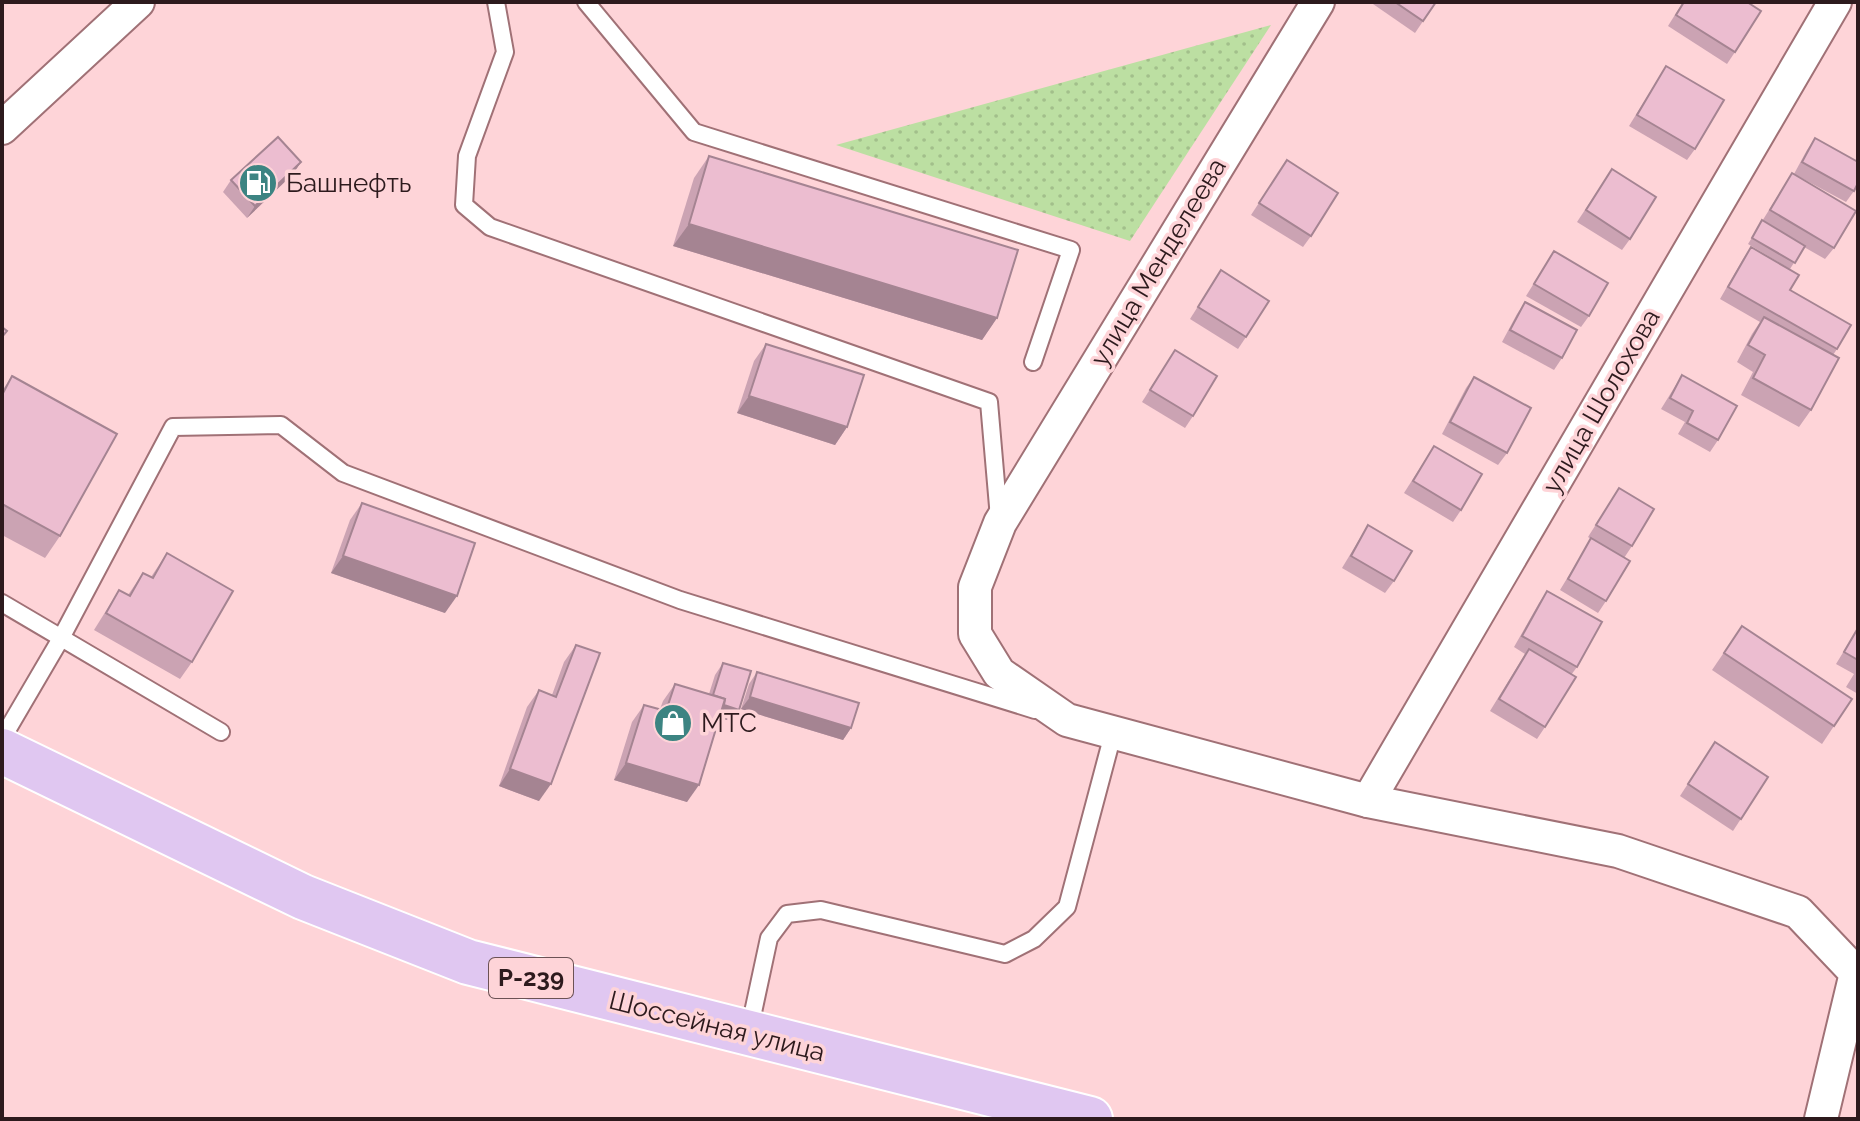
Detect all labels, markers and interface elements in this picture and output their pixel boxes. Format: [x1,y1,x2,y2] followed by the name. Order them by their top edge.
[1084,153,1232,371] street label: улица Менделеева
[237,162,279,204] fuel station icon: Башнефть
[286,168,412,198] place label: Башнефть
[1536,304,1666,498] street label: улица Шолохова
[652,702,694,744] shop icon: МТС
[701,708,757,738] place label: МТС
[489,958,573,998] road number: Р-239
[606,985,828,1067] street label: Шоссейная улица

